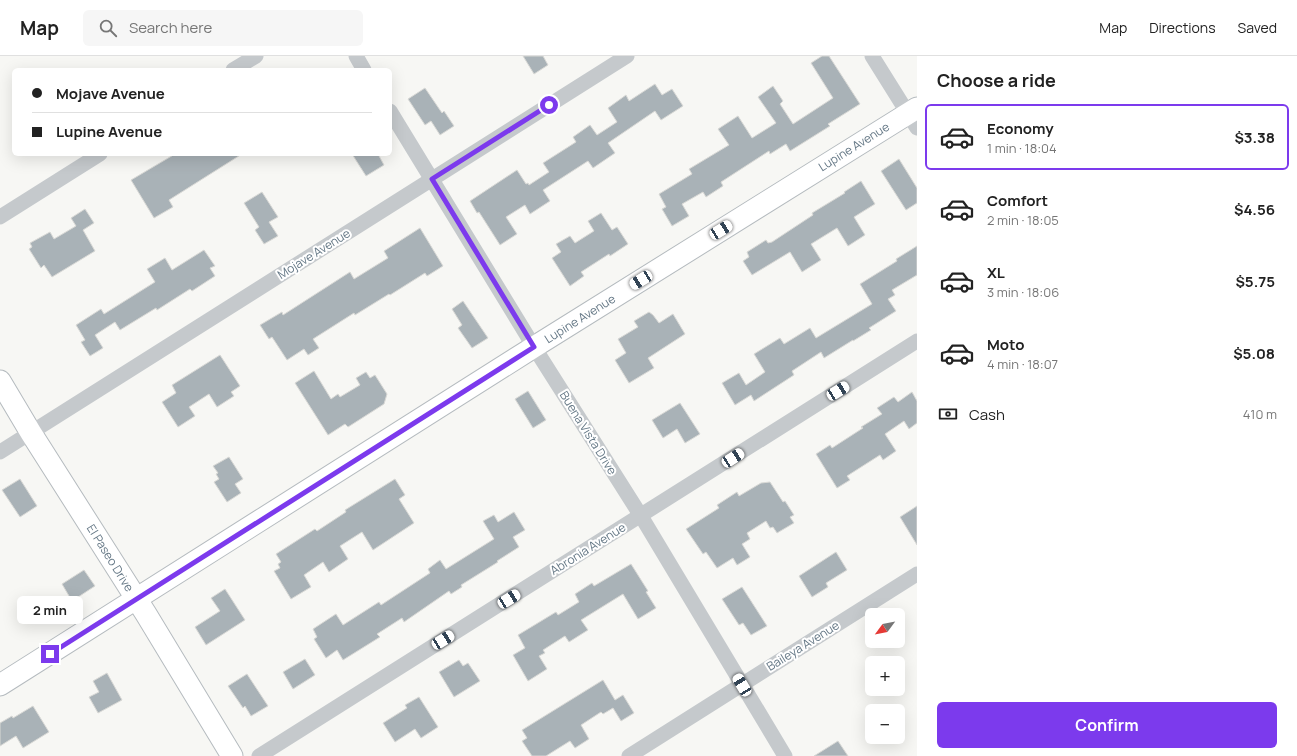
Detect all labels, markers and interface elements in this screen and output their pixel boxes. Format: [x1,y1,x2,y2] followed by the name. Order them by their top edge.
[83,10,363,46] search box
[20,15,59,41] text: Map
[97,17,119,39] icon: search
[129,17,212,38] text: Search here
[1099,18,1127,37] text: Map
[1149,18,1216,37] text: Directions
[1238,18,1277,37] text: Saved
[937,68,1056,92] text: Choose a ride
[56,83,165,104] text: Mojave Avenue
[540,96,558,114] route start
[815,118,892,175] street label: Lupine Avenue
[987,118,1054,139] text: Economy
[939,119,975,155] icon: car
[56,121,162,142] text: Lupine Avenue
[1234,127,1275,148] text: $3.38
[987,139,1057,157] text: 1 min · 18:04
[987,190,1048,211] text: Comfort
[939,191,975,227] icon: car
[1234,199,1275,220] text: $4.56
[987,211,1059,229] text: 2 min · 18:05
[708,219,734,241] car
[274,224,353,283] street label: Mojave Avenue
[987,262,1005,283] text: XL
[939,263,975,299] icon: car
[628,269,654,291] car
[1235,271,1275,292] text: $5.75
[987,283,1059,301] text: 3 min · 18:06
[541,290,618,347] street label: Lupine Avenue
[987,334,1024,355] text: Moto
[939,335,975,371] icon: car
[1233,343,1275,364] text: $5.08
[987,355,1058,373] text: 4 min · 18:07
[825,380,851,402] car
[556,388,621,478] street label: Buena Vista Drive
[937,403,959,425] icon: cash
[969,404,1005,425] text: Cash
[1243,405,1277,423] text: 410 m
[720,446,746,470] car
[547,519,629,579] street label: Abronia Avenue
[83,521,138,595] street label: El Paseo Drive
[496,588,522,610] car
[17,596,83,624] callout: 2 min
[33,601,67,619] text: 2 min
[865,608,905,648] north arrow
[865,608,905,744] map controls
[763,616,842,675] street label: Baileya Avenue
[430,629,456,651] car
[41,645,59,663] route end
[865,656,905,696] button: +
[731,672,753,698] car
[937,702,1277,748] button: Confirm
[865,704,905,744] button: −

